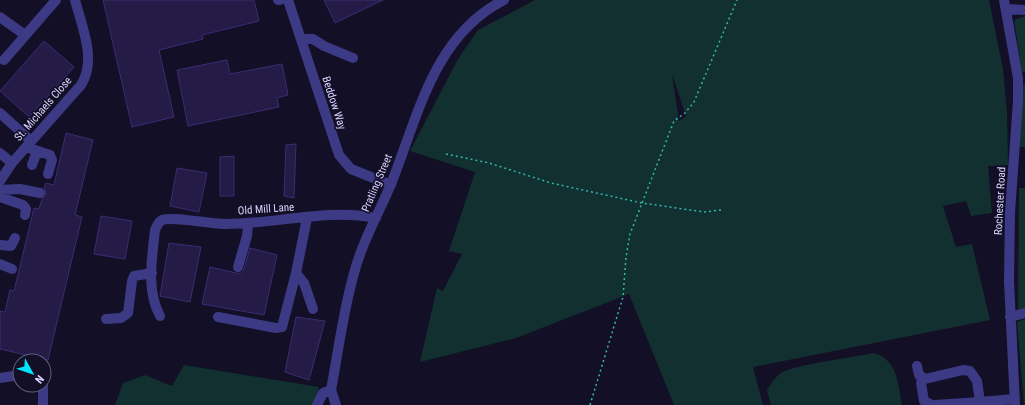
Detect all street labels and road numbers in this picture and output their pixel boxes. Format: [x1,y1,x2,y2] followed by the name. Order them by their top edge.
[12,74,74,144] street label: St. Michaels Close
[319,75,349,132] street label: Beddow Way
[359,152,395,214] street label: Pratling Street
[992,167,1008,235] street label: Rochester Road
[237,201,295,217] street label: Old Mill Lane

